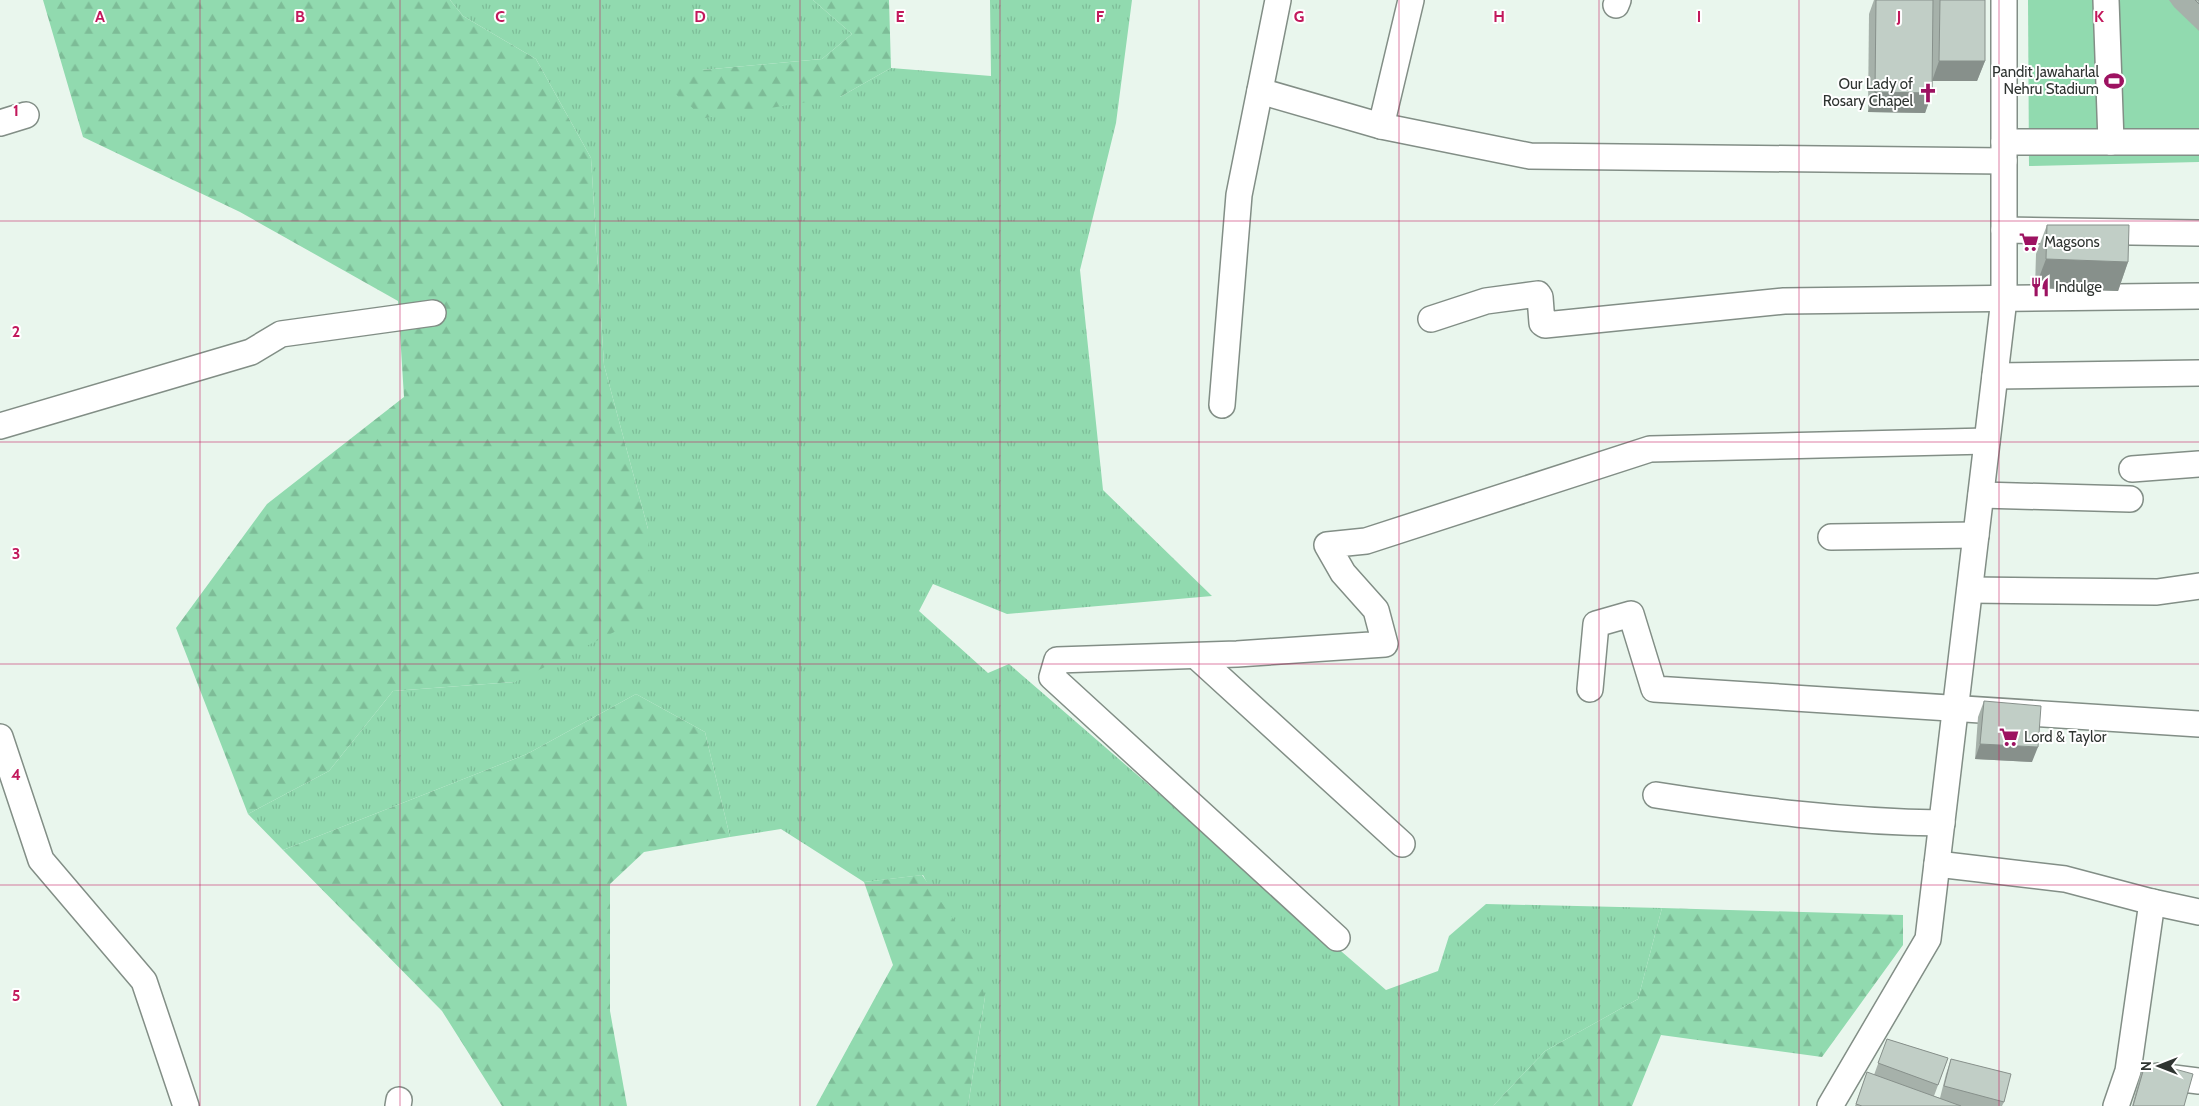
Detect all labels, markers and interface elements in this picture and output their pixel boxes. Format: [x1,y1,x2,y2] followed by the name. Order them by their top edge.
[95,7,105,26] text: A
[295,7,305,26] text: B
[495,7,505,26] text: C
[694,7,706,26] text: D
[895,7,905,26] text: E
[1096,7,1105,26] text: F
[1294,7,1304,26] text: G
[1493,7,1505,26] text: H
[1697,7,1701,26] text: I
[1896,7,1901,26] text: J
[2094,7,2104,26] text: K
[1992,63,2099,98] place label: Pandit Jawaharlal Nehru Stadium
[2103,70,2125,92] sports icon: Pandit Jawaharlal Nehru Stadium
[1823,75,1913,110] place label: Our Lady of Rosary Chapel
[1917,82,1939,104] church icon: Our Lady of Rosary Chapel
[13,101,19,120] text: 1
[2018,231,2040,253] supermarket icon: Magsons
[2044,233,2100,251] place label: Magsons
[2029,276,2051,298] restaurant icon: Indulge
[2055,278,2102,296] place label: Indulge
[12,322,20,341] text: 2
[12,544,20,563] text: 3
[1998,726,2020,748] supermarket icon: Lord & Taylor
[2024,728,2107,746] place label: Lord & Taylor
[11,765,21,784] text: 4
[12,986,20,1005] text: 5
[2134,1041,2184,1091] north arrow
[2137,1061,2155,1071] text: N

